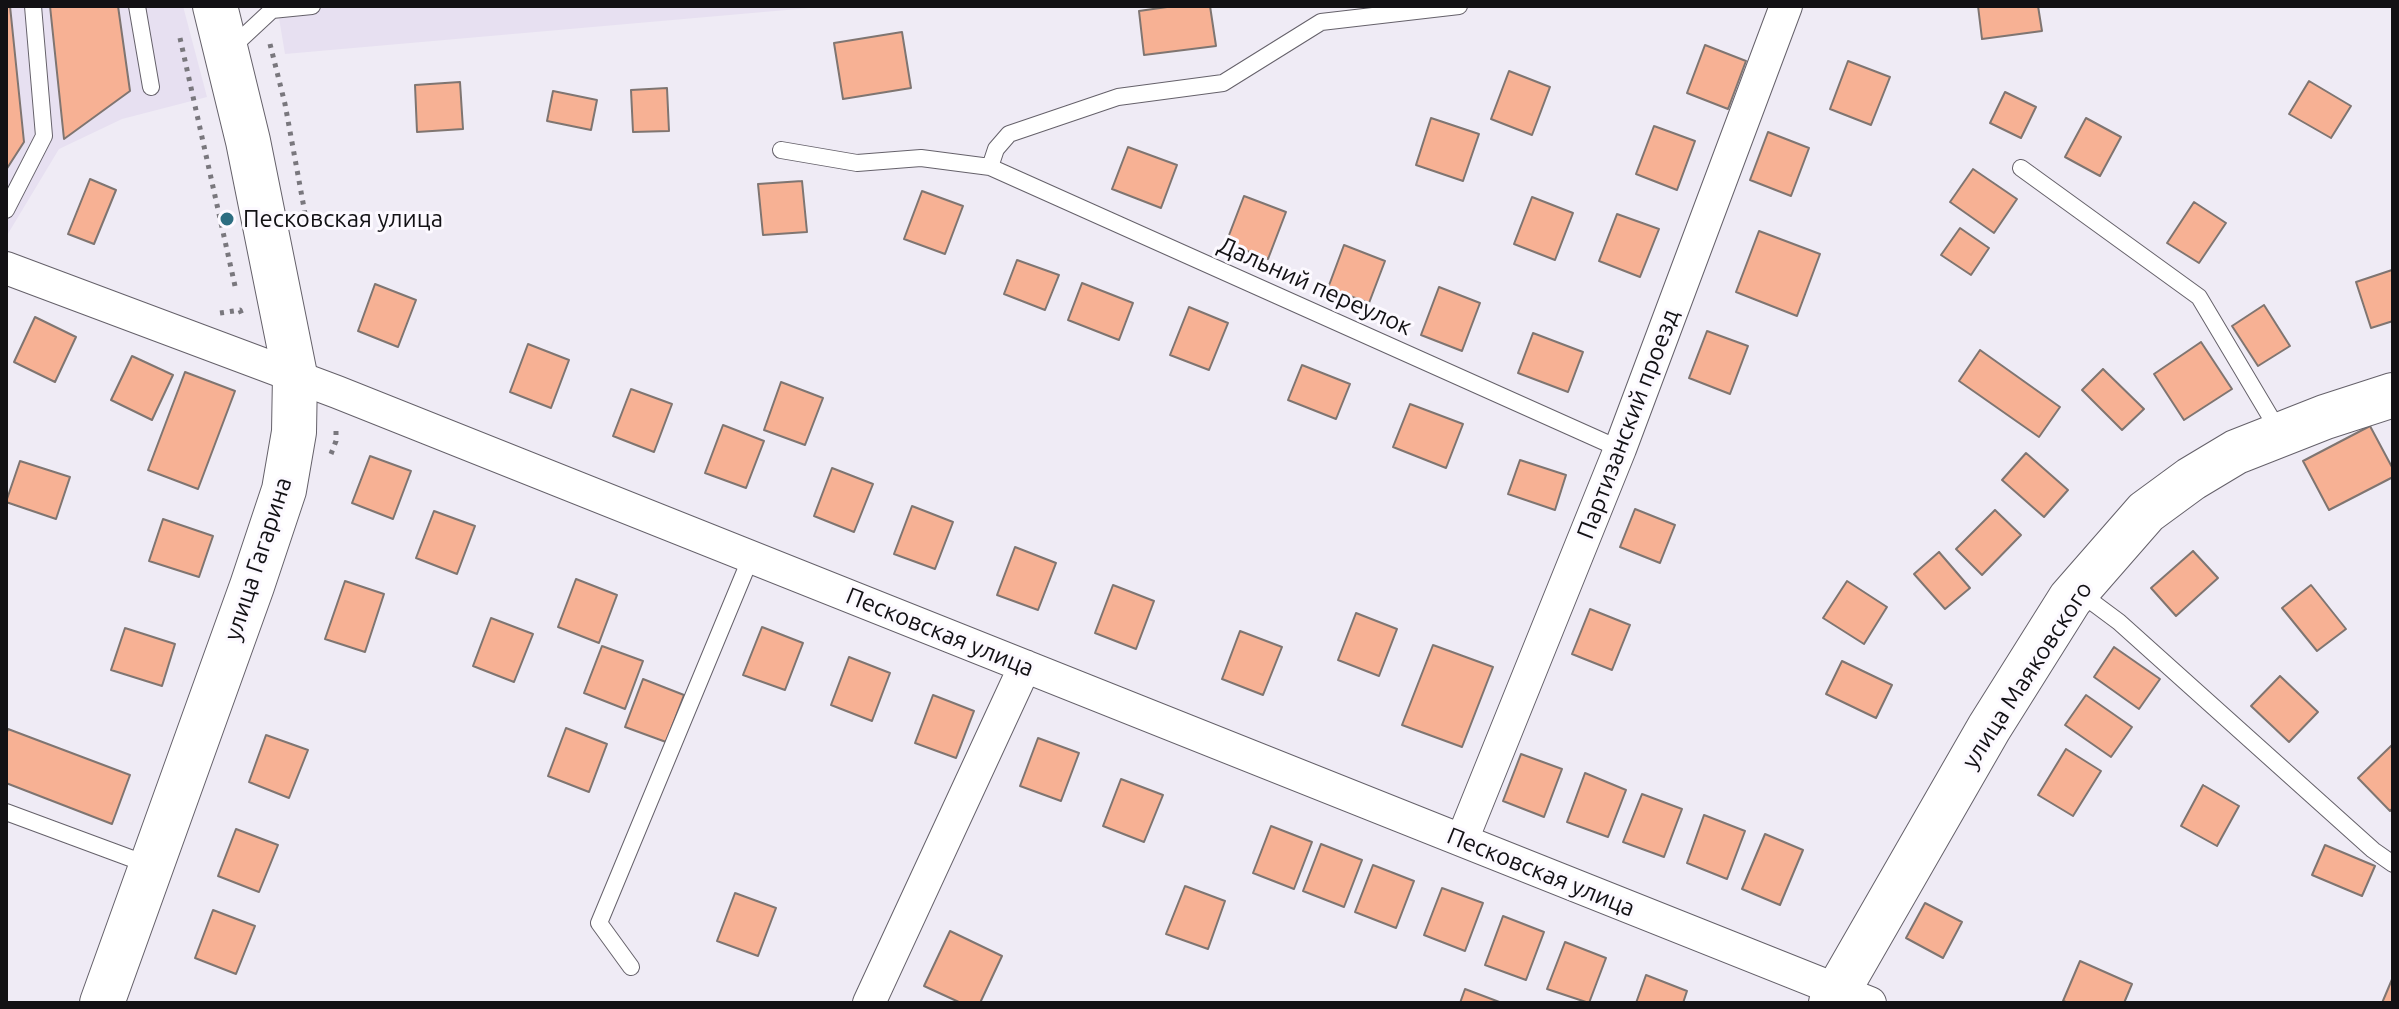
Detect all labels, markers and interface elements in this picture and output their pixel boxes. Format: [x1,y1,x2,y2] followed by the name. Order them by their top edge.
[243,205,443,233] place label: Песковская улица
[218,210,236,228] marker: Песковская улица
[1214,230,1416,342] street label: Дальний переулок
[1571,305,1685,543] street label: Партизанский проезд
[218,474,298,644] street label: улица Гагарина
[1956,576,2098,774] street label: улица Маяковского
[842,581,1038,683] street label: Песковская улица
[1443,821,1639,923] street label: Песковская улица

